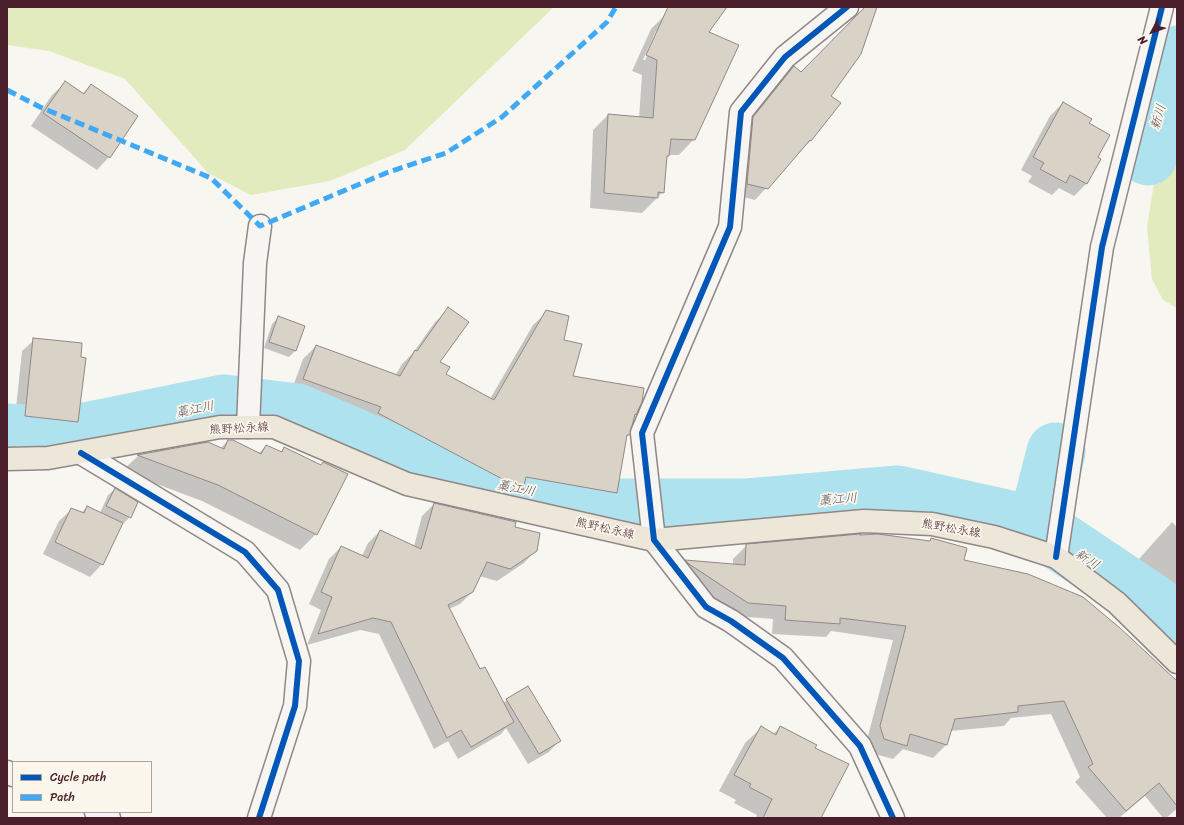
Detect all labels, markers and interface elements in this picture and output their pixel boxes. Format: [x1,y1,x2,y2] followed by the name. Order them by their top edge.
[1132,12,1172,52] north arrow
[1133,31,1152,49] text: N
[1148,102,1170,132] water label: 新川
[174,399,216,421] water label: 藁江川
[209,420,269,438] street label: 熊野松永線
[495,478,537,500] water label: 藁江川
[818,491,858,509] water label: 藁江川
[574,515,636,543] street label: 熊野松永線
[920,517,982,541] street label: 熊野松永線
[1072,546,1102,574] water label: 新川
[12,761,152,813] legend
[50,766,106,788] text: Cycle path
[50,786,75,808] text: Path

